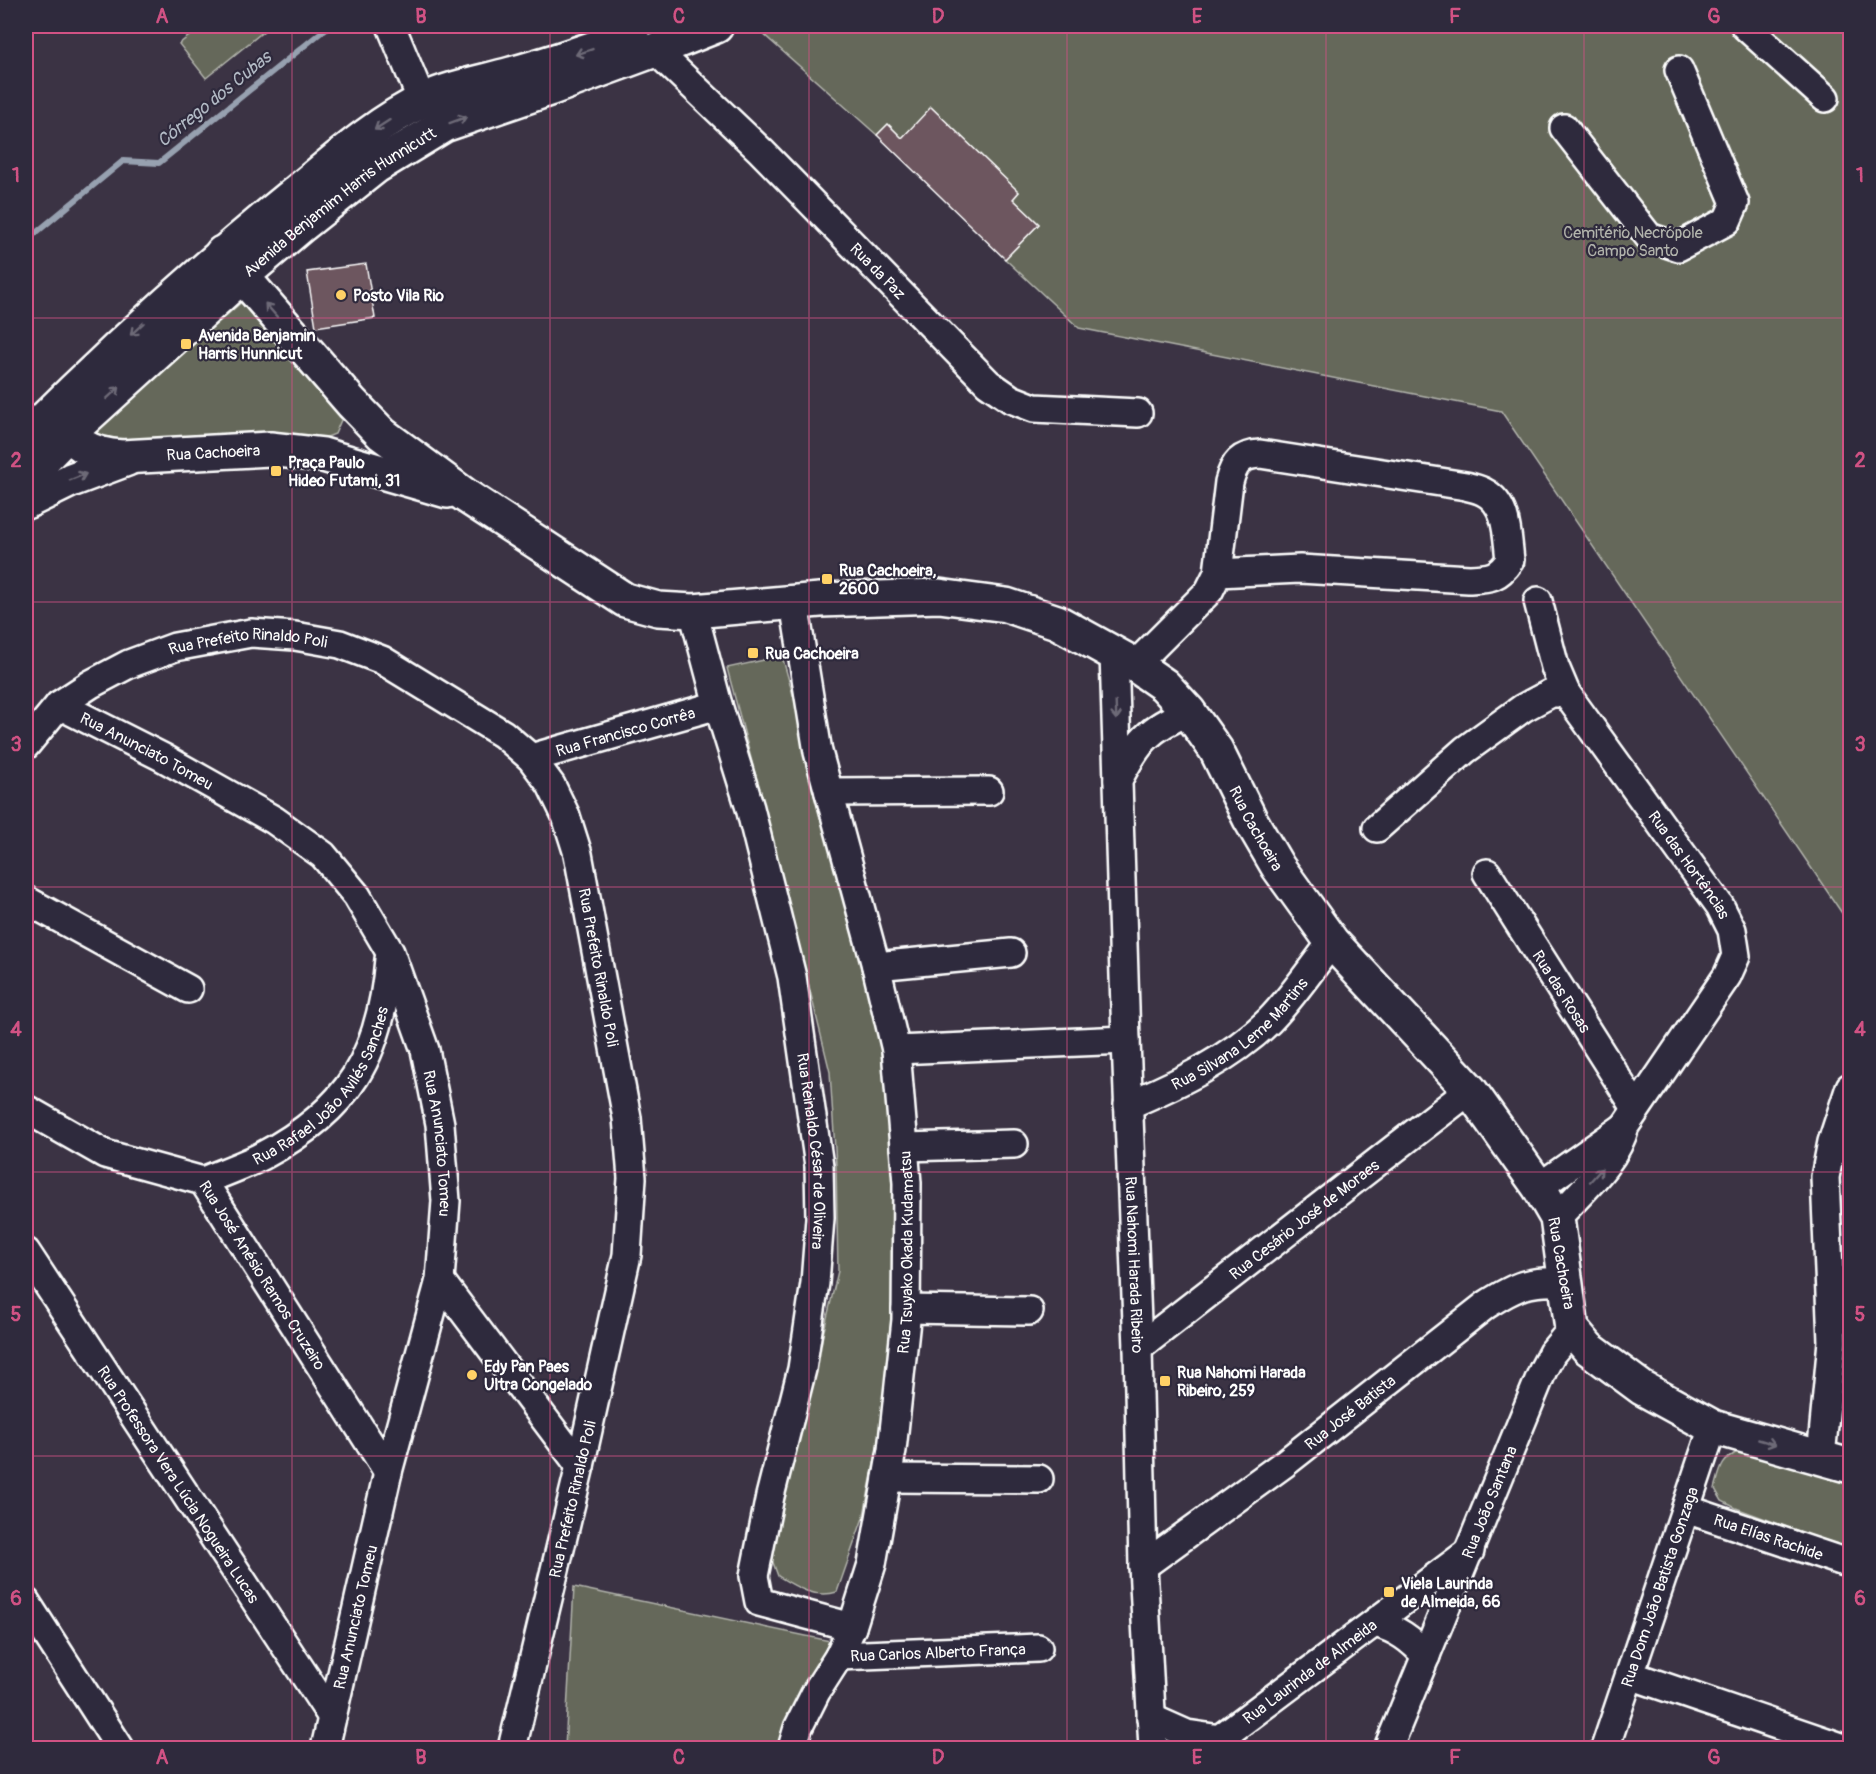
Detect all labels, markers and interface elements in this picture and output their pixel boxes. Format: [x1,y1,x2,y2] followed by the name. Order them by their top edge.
[156,4,169,29] text: A
[415,4,427,29] text: B
[673,4,685,29] text: C
[932,4,945,29] text: D
[1192,4,1203,29] text: E
[1449,4,1461,29] text: F
[1707,4,1721,29] text: G
[153,45,278,153] water label: Córrego dos Cubas
[575,47,594,58] one-way arrow
[448,113,467,124] one-way arrow
[374,120,391,132] one-way arrow
[239,123,440,282] street label: Avenida Benjamim Harris Hunnicutt
[12,163,20,188] text: 1
[1856,163,1864,188] text: 1
[1563,223,1703,261] park label: Cemitério Necrópole Campo Santo
[845,239,909,304] street label: Rua da Paz
[353,286,444,306] place label: Posto Vila Rio
[334,288,348,302] marker: Posto Vila Rio
[264,303,278,318] one-way arrow
[130,322,145,336] one-way arrow
[198,326,316,364] place label: Avenida Benjamin Harris Hunnicut
[179,337,193,351] marker: Avenida Benjamin Harris Hunnicut
[105,386,120,401] one-way arrow
[166,441,261,466] street label: Rua Cachoeira
[10,448,22,473] text: 2
[1854,448,1866,473] text: 2
[288,453,400,491] place label: Praça Paulo Hideo Futami, 31
[269,464,283,478] marker: Praça Paulo Hideo Futami, 31
[69,471,87,482] one-way arrow
[839,561,936,599] place label: Rua Cachoeira, 2600
[820,572,834,586] marker: Rua Cachoeira, 2600
[166,624,329,660] street label: Rua Prefeito Rinaldo Poli
[765,644,859,664] place label: Rua Cachoeira
[746,646,760,660] marker: Rua Cachoeira
[1110,701,1122,721] one-way arrow
[554,703,698,761] street label: Rua Francisco Corrêa
[76,708,217,795] street label: Rua Anunciato Tomeu
[10,732,22,757] text: 3
[1854,732,1866,757] text: 3
[1224,783,1287,875] street label: Rua Cachoeira
[1643,807,1734,922] street label: Rua das Hortências
[574,887,623,1049] street label: Rua Prefeito Rinaldo Poli
[1528,947,1595,1037] street label: Rua das Rosas
[1168,974,1313,1095] street label: Rua Silvana Leme Martins
[250,1005,393,1170] street label: Rua Rafael João Avilés Sanches
[10,1017,22,1042] text: 4
[1854,1017,1866,1042] text: 4
[792,1052,829,1250] street label: Rua Reinaldo César de Oliveira
[418,1068,455,1217] street label: Rua Anunciato Tomeu
[893,1150,918,1355] street label: Rua Tsuyako Okada Kudamatsu
[1225,1155,1383,1284] street label: Rua Cesário José de Moraes
[1589,1168,1603,1183] one-way arrow
[1120,1176,1147,1354] street label: Rua Nahomi Harada Ribeiro
[194,1177,330,1374] street label: Rua José Anésio Ramos Cruzeiro
[1543,1215,1579,1311] street label: Rua Cachoeira
[11,1302,22,1327] text: 5
[1855,1302,1866,1327] text: 5
[484,1357,593,1395] place label: Edy Pan Paes Ultra Congelado
[93,1362,263,1607] street label: Rua Professora Vera Lúcia Nogueira Lucas
[1177,1363,1306,1401] place label: Rua Nahomi Harada Ribeiro, 259
[465,1368,479,1382] marker: Edy Pan Paes Ultra Congelado
[1301,1371,1400,1455] street label: Rua José Batista
[1158,1374,1172,1388] marker: Rua Nahomi Harada Ribeiro, 259
[545,1419,601,1580] street label: Rua Prefeito Rinaldo Poli
[1757,1437,1776,1448] one-way arrow
[1458,1443,1522,1562] street label: Rua João Santana
[1617,1484,1703,1690] street label: Rua Dom João Batista Gonzaga
[1711,1510,1826,1565] street label: Rua Elías Rachide
[330,1543,382,1691] street label: Rua Anunciato Tomeu
[1401,1574,1501,1612] place label: Viela Laurinda de Almeida, 66
[1382,1585,1396,1599] marker: Viela Laurinda de Almeida, 66
[10,1586,22,1611] text: 6
[1854,1586,1866,1611] text: 6
[1239,1615,1381,1729] street label: Rua Laurinda de Almeida
[850,1640,1026,1667] street label: Rua Carlos Alberto França
[156,1745,169,1770] text: A
[415,1745,427,1770] text: B
[673,1745,685,1770] text: C
[932,1745,945,1770] text: D
[1192,1745,1203,1770] text: E
[1449,1745,1461,1770] text: F
[1707,1745,1721,1770] text: G

